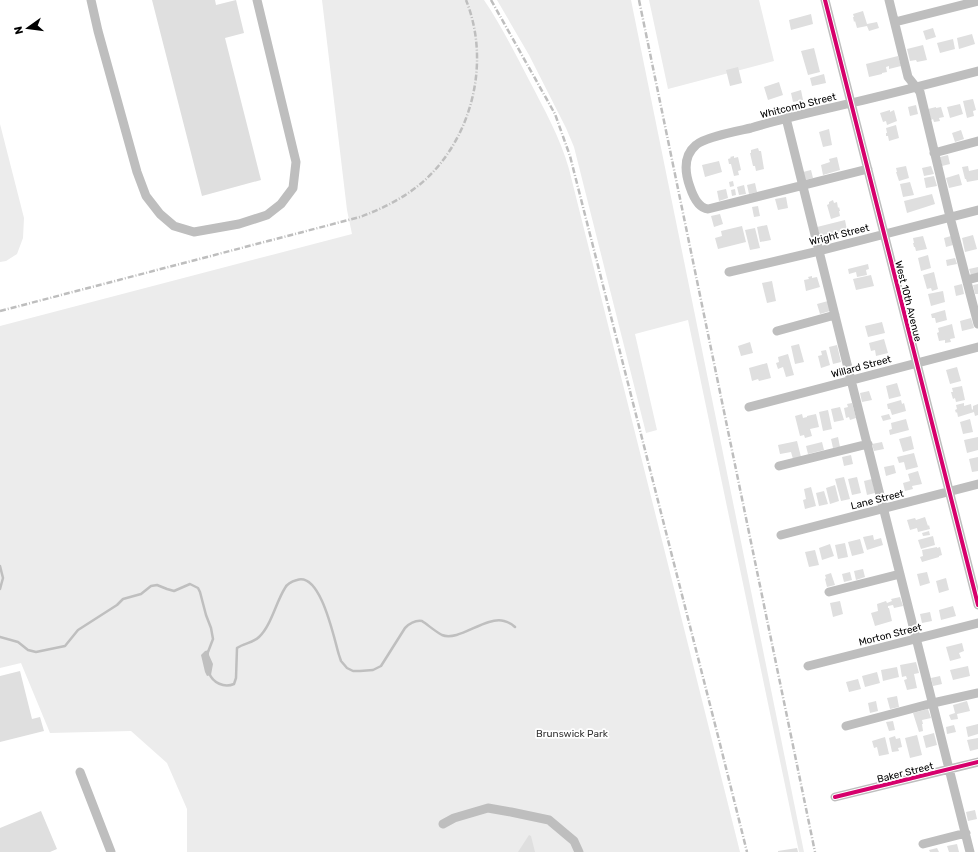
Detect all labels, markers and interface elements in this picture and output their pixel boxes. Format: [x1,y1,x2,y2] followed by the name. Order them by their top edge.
[8,8,48,48] north arrow
[11,25,26,36] text: N
[759,91,838,121] street label: Whitcomb Street
[808,222,871,248] street label: Wright Street
[892,260,924,343] street label: West 10th Avenue
[830,353,893,381] street label: Willard Street
[850,488,905,512] street label: Lane Street
[857,621,923,649] street label: Morton Street
[536,728,609,740] park label: Brunswick Park
[876,760,935,786] street label: Baker Street

